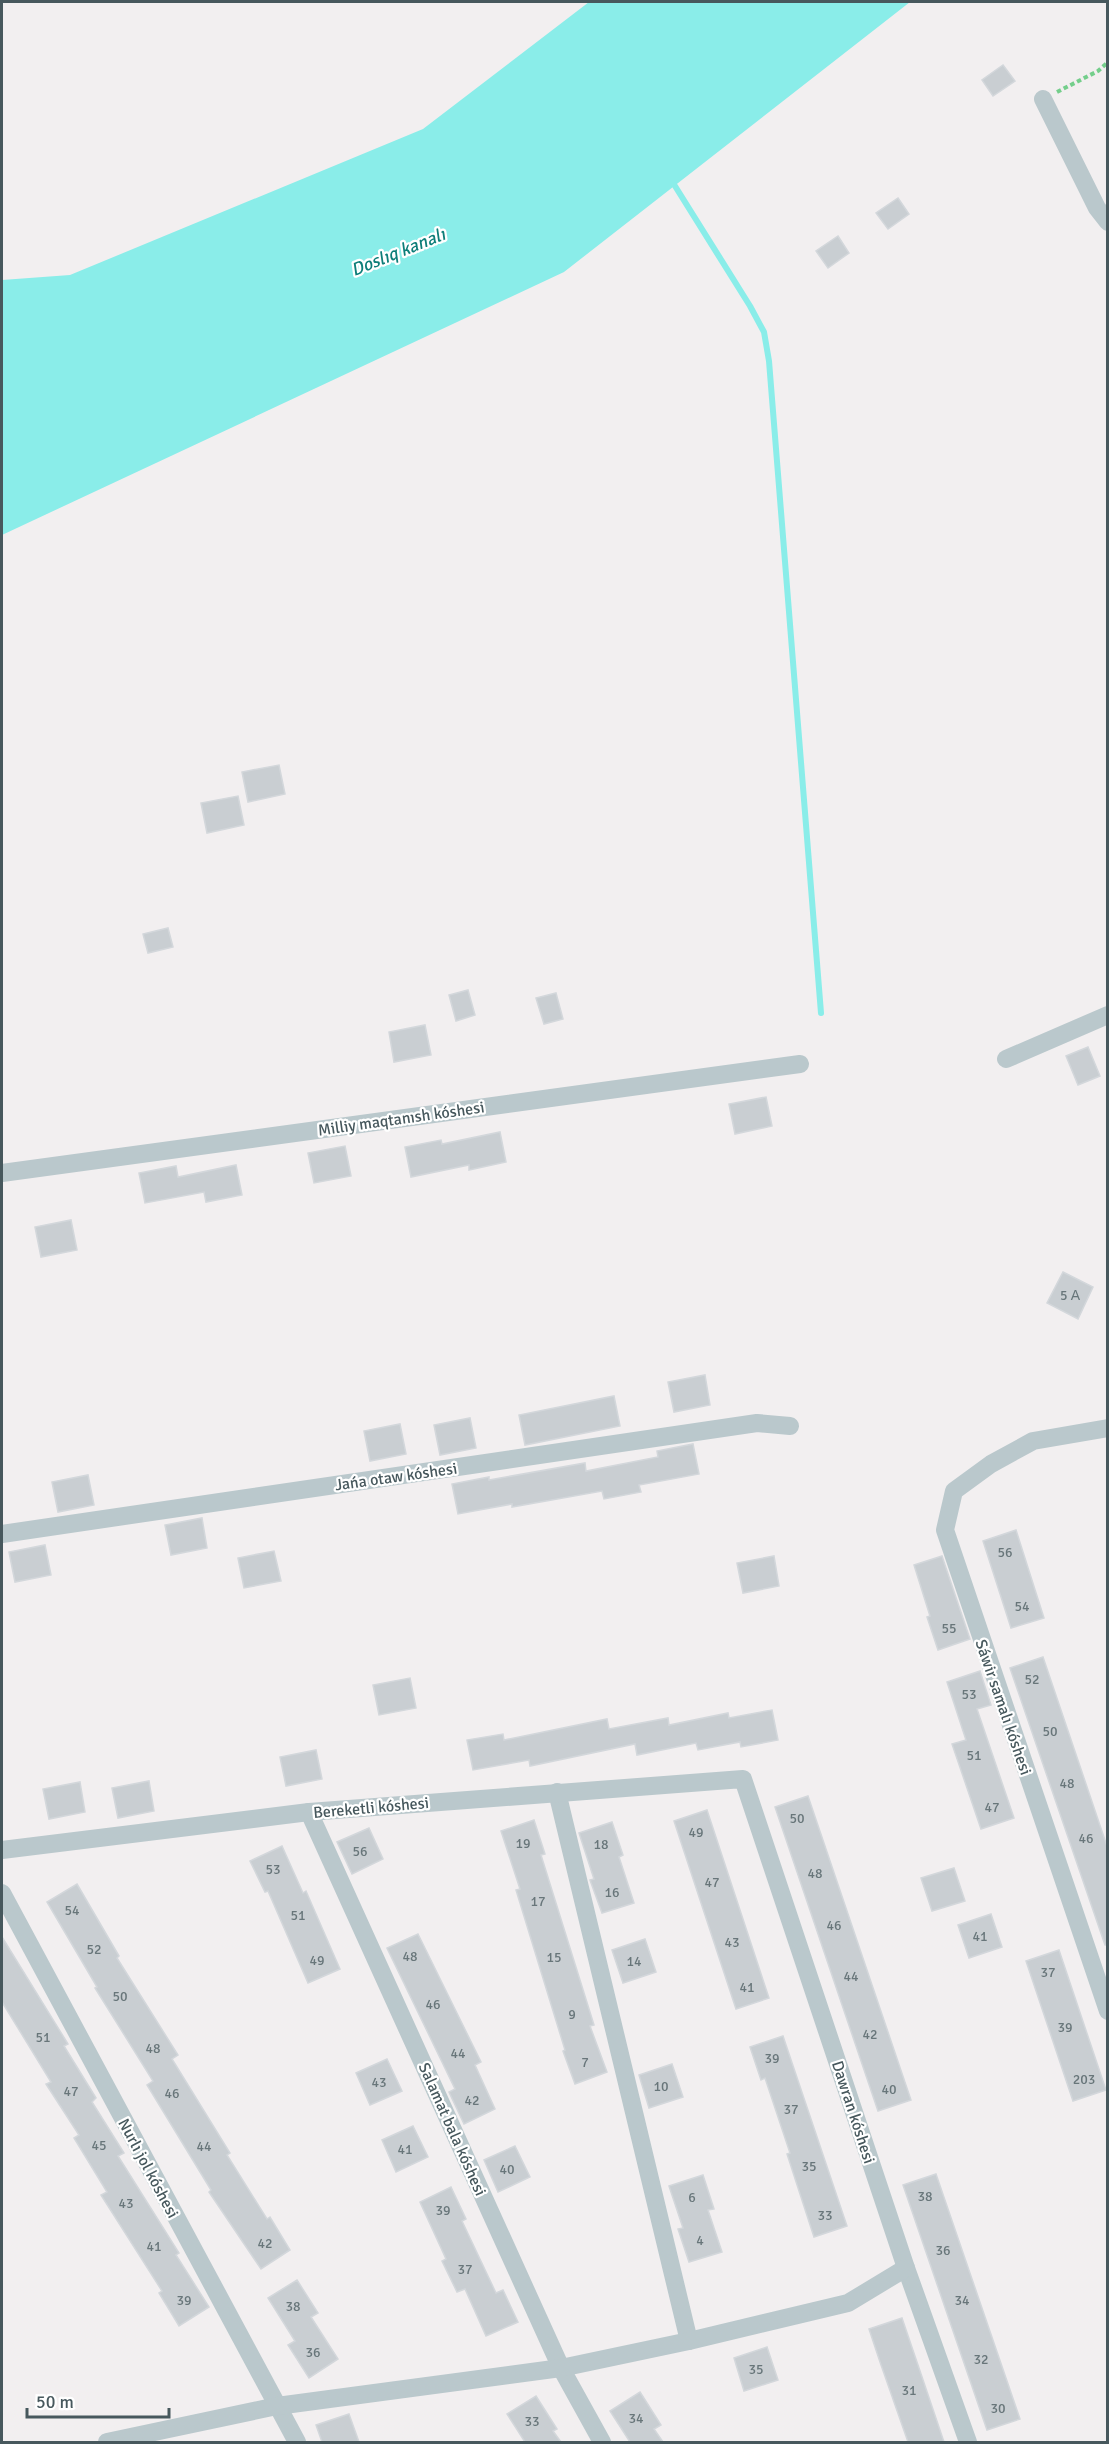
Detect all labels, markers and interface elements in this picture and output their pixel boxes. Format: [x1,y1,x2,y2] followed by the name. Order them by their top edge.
[348,223,449,281] water label: Doslıq kanalı
[317,1097,486,1141] street label: Milliy maqtanısh kóshesi
[1060,1287,1081,1304] house number: 5 А
[334,1459,458,1495] street label: Jańa otaw kóshesi
[997,1544,1013,1561] house number: 56
[1014,1598,1030,1615] house number: 54
[941,1620,957,1637] house number: 55
[970,1637,1036,1778] street label: Sáwir samalı kóshesi
[1024,1671,1040,1688] house number: 52
[961,1686,977,1703] house number: 53
[1042,1723,1058,1740] house number: 50
[966,1747,982,1764] house number: 51
[1059,1775,1075,1792] house number: 48
[312,1793,430,1823] street label: Bereketli kóshesi
[984,1799,1000,1816] house number: 47
[789,1810,805,1827] house number: 50
[688,1824,704,1841] house number: 49
[1078,1830,1094,1847] house number: 46
[515,1835,531,1852] house number: 19
[593,1836,609,1853] house number: 18
[352,1843,368,1860] house number: 56
[265,1861,281,1878] house number: 53
[807,1865,823,1882] house number: 48
[704,1874,720,1891] house number: 47
[604,1884,620,1901] house number: 16
[530,1893,546,1910] house number: 17
[64,1902,80,1919] house number: 54
[290,1907,306,1924] house number: 51
[826,1917,842,1934] house number: 46
[972,1928,988,1945] house number: 41
[724,1934,740,1951] house number: 43
[86,1941,102,1958] house number: 52
[402,1948,418,1965] house number: 48
[546,1949,562,1966] house number: 15
[309,1952,325,1969] house number: 49
[626,1953,642,1970] house number: 14
[1040,1964,1056,1981] house number: 37
[843,1968,859,1985] house number: 44
[739,1979,755,1996] house number: 41
[112,1988,128,2005] house number: 50
[425,1996,441,2013] house number: 46
[568,2006,576,2023] house number: 9
[1057,2019,1073,2036] house number: 39
[862,2026,878,2043] house number: 42
[35,2029,51,2046] house number: 51
[145,2040,161,2057] house number: 48
[450,2045,466,2062] house number: 44
[764,2050,780,2067] house number: 39
[581,2054,589,2071] house number: 7
[827,2058,879,2166] street label: Dawran kóshesi
[414,2060,490,2199] street label: Salamat bala kóshesi
[1073,2071,1095,2088] house number: 203
[371,2074,387,2091] house number: 43
[653,2078,669,2095] house number: 10
[881,2081,897,2098] house number: 40
[63,2083,79,2100] house number: 47
[164,2085,180,2102] house number: 46
[464,2092,480,2109] house number: 42
[783,2101,799,2118] house number: 37
[113,2115,183,2222] street label: Nurlı jol kóshesi
[91,2137,107,2154] house number: 45
[196,2138,212,2155] house number: 44
[397,2141,413,2158] house number: 41
[801,2158,817,2175] house number: 35
[499,2161,515,2178] house number: 40
[917,2188,933,2205] house number: 38
[688,2189,696,2206] house number: 6
[118,2195,134,2212] house number: 43
[435,2202,451,2219] house number: 39
[817,2207,833,2224] house number: 33
[696,2232,704,2249] house number: 4
[257,2235,273,2252] house number: 42
[146,2238,162,2255] house number: 41
[935,2242,951,2259] house number: 36
[457,2261,473,2278] house number: 37
[176,2292,192,2309] house number: 39
[954,2292,970,2309] house number: 34
[285,2298,301,2315] house number: 38
[305,2344,321,2361] house number: 36
[973,2351,989,2368] house number: 32
[748,2361,764,2378] house number: 35
[27,2381,170,2419] scale bar
[901,2382,917,2399] house number: 31
[36,2391,74,2413] text: 50 m
[990,2400,1006,2417] house number: 30
[628,2410,644,2427] house number: 34
[524,2413,540,2430] house number: 33

